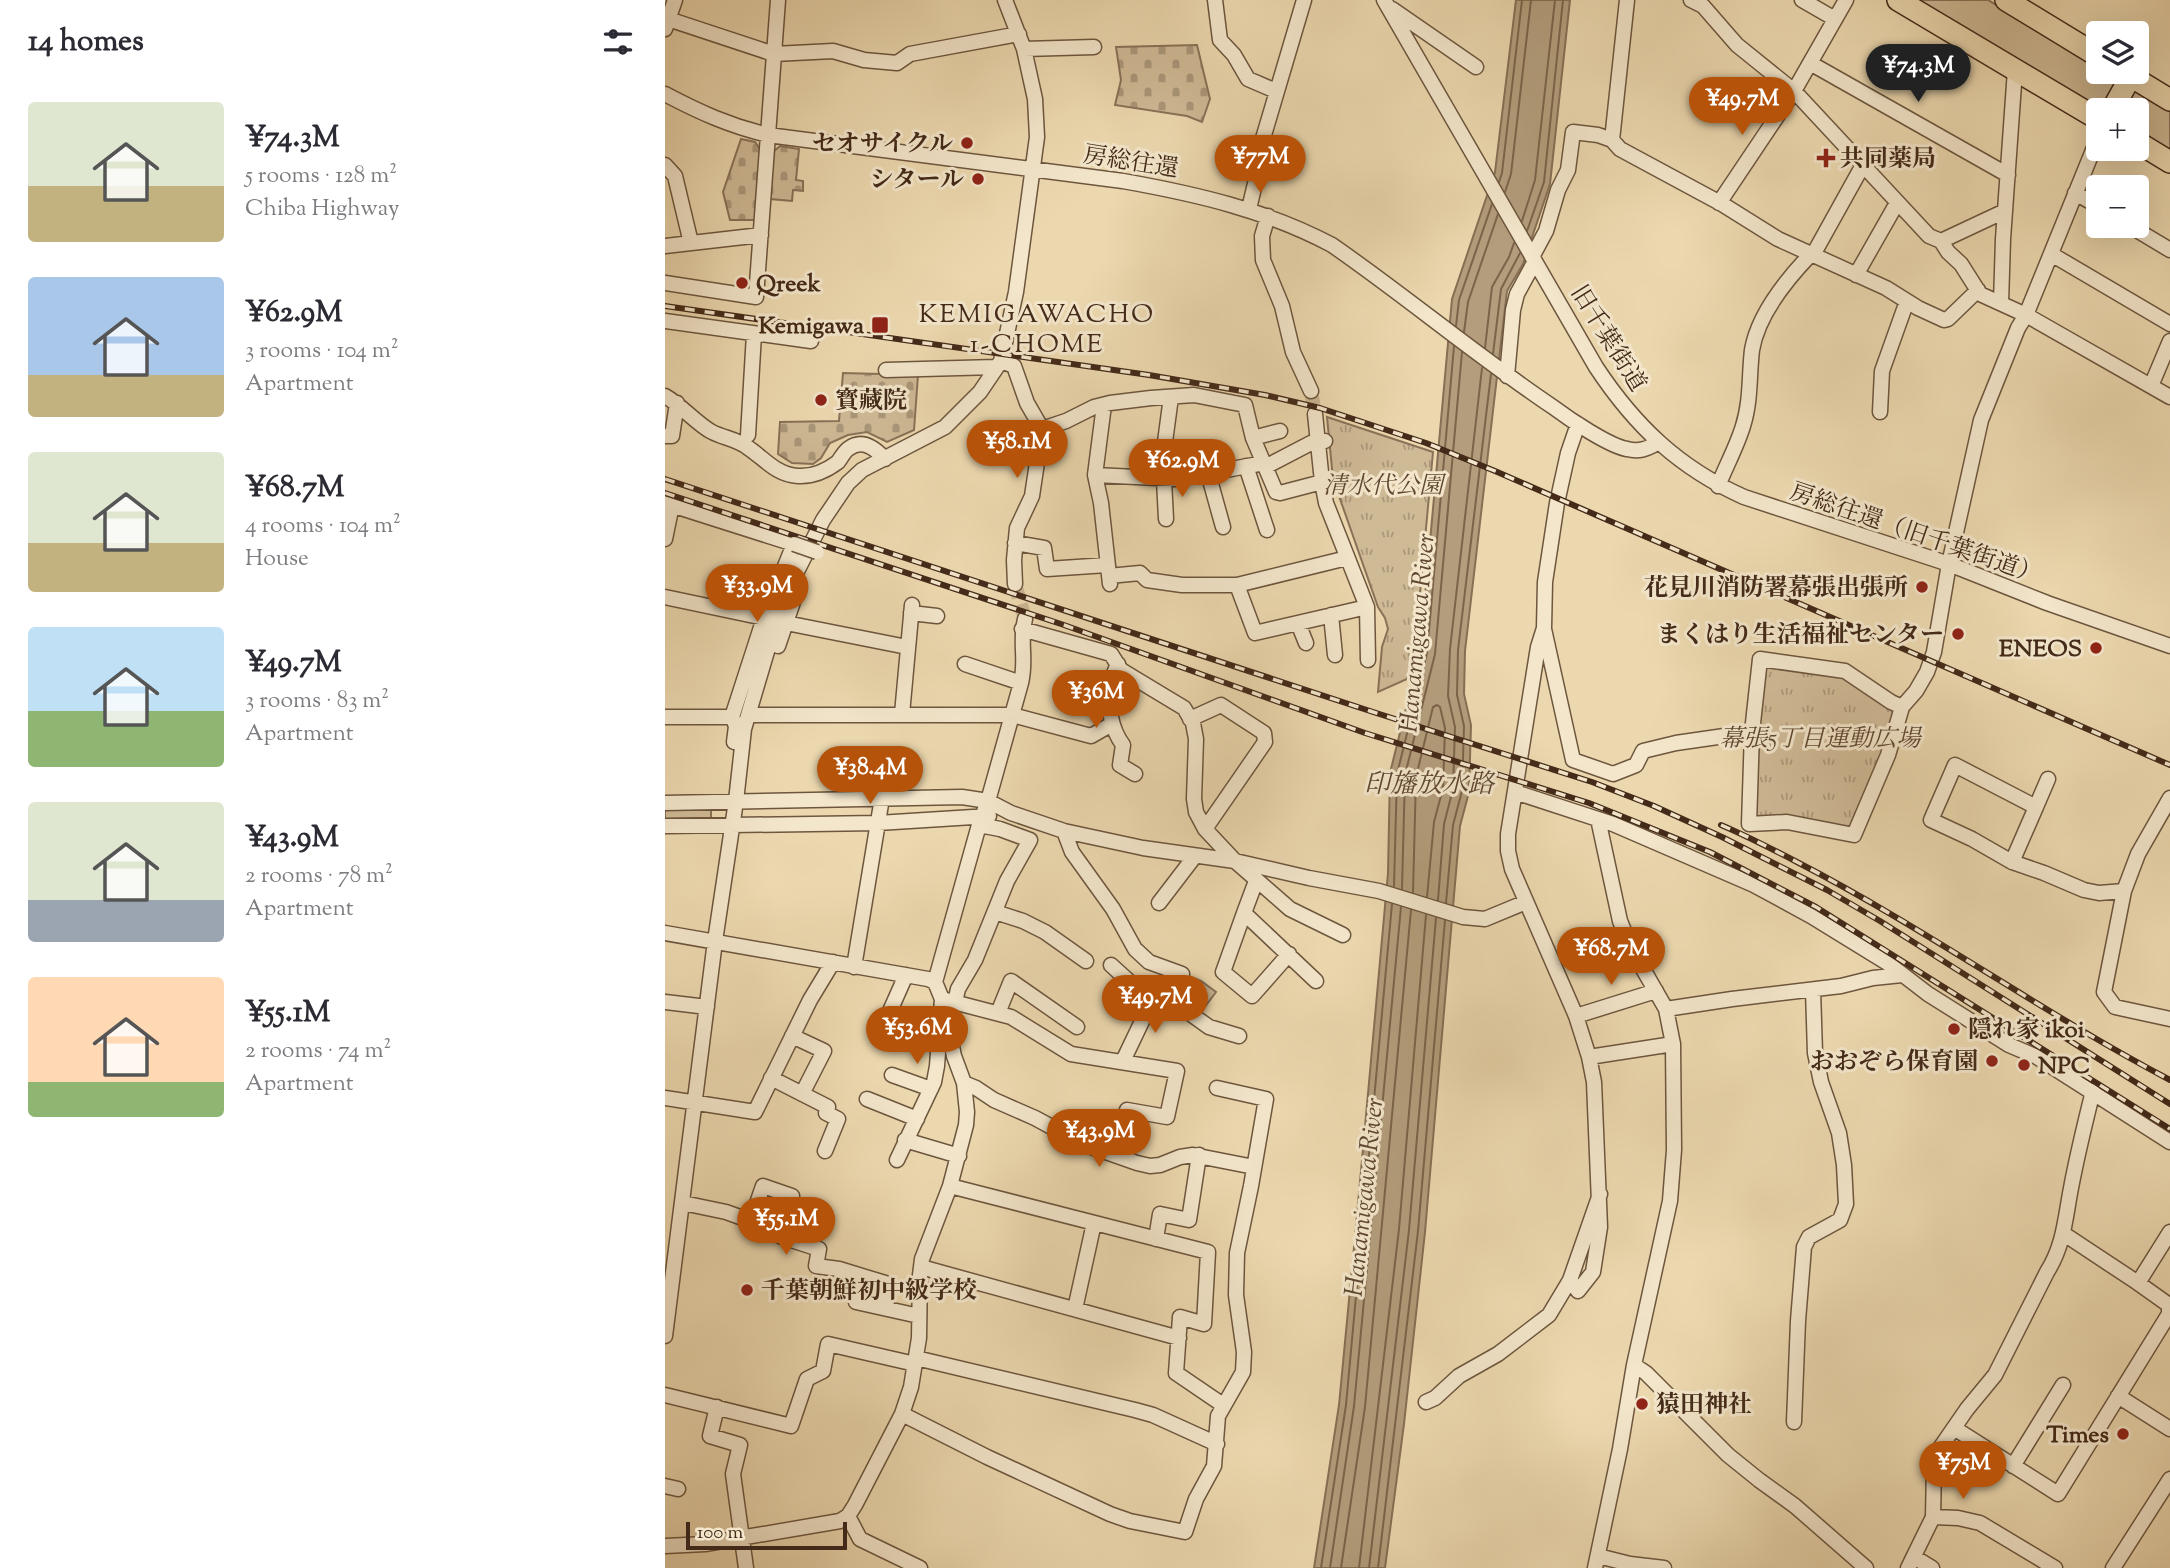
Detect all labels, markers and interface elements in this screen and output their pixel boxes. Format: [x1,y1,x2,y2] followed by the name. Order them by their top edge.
[28,21,144,64] text: 14 homes
[2086,21,2149,238] map controls
[2086,21,2149,84] button: layers
[599,23,637,61] icon: filters
[1861,44,1975,104] pin: ¥74.3M
[1882,50,1954,83] text: ¥74.3M
[1685,78,1799,137] pin: ¥49.7M
[1705,83,1779,116] text: ¥49.7M
[2086,98,2149,161] button: +
[245,117,340,160] text: ¥74.3M
[812,128,953,162] place label: セオサイクル
[84,130,168,214] icon: home
[959,135,975,151] marker: セオサイクル
[1219,136,1301,195] pin: ¥77M
[1081,139,1181,187] street label: 房総往還
[1231,141,1289,174] text: ¥77M
[1840,143,1936,177] place label: 共同薬局
[1818,150,1834,166] marker: 共同薬局
[245,160,397,193] text: 5 rooms · 128 m²
[869,164,964,198] place label: シタール
[970,171,986,187] marker: シタール
[2086,175,2149,238] button: −
[245,193,400,226] text: Chiba Highway
[756,268,821,302] place label: Qreek
[734,275,750,291] marker: Qreek
[1561,279,1654,399] street label: 旧千葉街道
[245,292,343,335] text: ¥62.9M
[919,297,1155,364] district label: KEMIGAWACHO 1-CHOME
[84,305,168,389] icon: home
[758,310,865,344] place label: Kemigawa
[870,315,890,335] marker: Kemigawa
[245,335,399,368] text: 3 rooms · 104 m²
[245,368,354,401] text: Apartment
[835,385,907,419] place label: 寳藏院
[813,392,829,408] marker: 寳藏院
[960,420,1074,480] pin: ¥58.1M
[983,426,1051,459] text: ¥58.1M
[1125,440,1239,499] pin: ¥62.9M
[1145,445,1219,478] text: ¥62.9M
[245,467,344,510] text: ¥68.7M
[1323,470,1447,504] park label: 清水代公園
[1785,476,2046,594] street label: 房総往還（旧千葉街道）
[84,480,168,564] icon: home
[245,510,401,543] text: 4 rooms · 104 m²
[1391,532,1446,734] water label: Hanamigawa River
[245,543,309,576] text: House
[700,564,814,624] pin: ¥33.9M
[721,570,793,603] text: ¥33.9M
[1644,572,1908,606] place label: 花見川消防署幕張出張所
[1914,579,1930,595] marker: 花見川消防署幕張出張所
[1657,619,1944,653] place label: まくはり生活福祉センター
[1950,626,1966,642] marker: まくはり生活福祉センター
[1999,633,2082,667] place label: ENEOS
[2088,640,2104,656] marker: ENEOS
[245,642,342,685] text: ¥49.7M
[84,655,168,739] icon: home
[1055,670,1137,730] pin: ¥36M
[1068,676,1124,709] text: ¥36M
[245,685,389,718] text: 3 rooms · 83 m²
[245,718,354,751] text: Apartment
[1720,723,1922,757] park label: 幕張5丁目運動広場
[813,746,927,806] pin: ¥38.4M
[833,752,907,785] text: ¥38.4M
[1364,767,1496,804] water label: 印旛放水路
[245,817,339,860] text: ¥43.9M
[84,830,168,914] icon: home
[245,860,393,893] text: 2 rooms · 78 m²
[245,893,354,926] text: Apartment
[1554,928,1668,987] pin: ¥68.7M
[1573,933,1649,966] text: ¥68.7M
[1098,976,1212,1035] pin: ¥49.7M
[1118,981,1192,1014] text: ¥49.7M
[245,992,330,1035] text: ¥55.1M
[84,1005,168,1089] icon: home
[860,1006,974,1066] pin: ¥53.6M
[882,1012,952,1045] text: ¥53.6M
[1968,1014,2085,1048] place label: 隠れ家 ikoi
[1946,1021,1962,1037] marker: 隠れ家 ikoi
[245,1035,391,1068] text: 2 rooms · 74 m²
[1810,1046,1978,1080] place label: おおぞら保育園
[2038,1050,2090,1084] place label: NPC
[1984,1053,2000,1069] marker: おおぞら保育園
[2016,1057,2032,1073] marker: NPC
[245,1068,354,1101] text: Apartment
[1337,1096,1394,1299] water label: Hanamigawa River
[1042,1110,1156,1169] pin: ¥43.9M
[1063,1115,1135,1148] text: ¥43.9M
[729,1198,843,1257] pin: ¥55.1M
[753,1203,819,1236] text: ¥55.1M
[761,1275,977,1309] place label: 千葉朝鮮初中級学校
[739,1282,755,1298] marker: 千葉朝鮮初中級学校
[1656,1389,1752,1423] place label: 猿田神社
[1634,1396,1650,1412] marker: 猿田神社
[2046,1419,2109,1453] place label: Times
[2115,1426,2131,1442] marker: Times
[1922,1442,2004,1501] pin: ¥75M
[1935,1447,1991,1480] text: ¥75M
[686,1519,847,1551] scale bar
[697,1520,743,1547] text: 100 m

